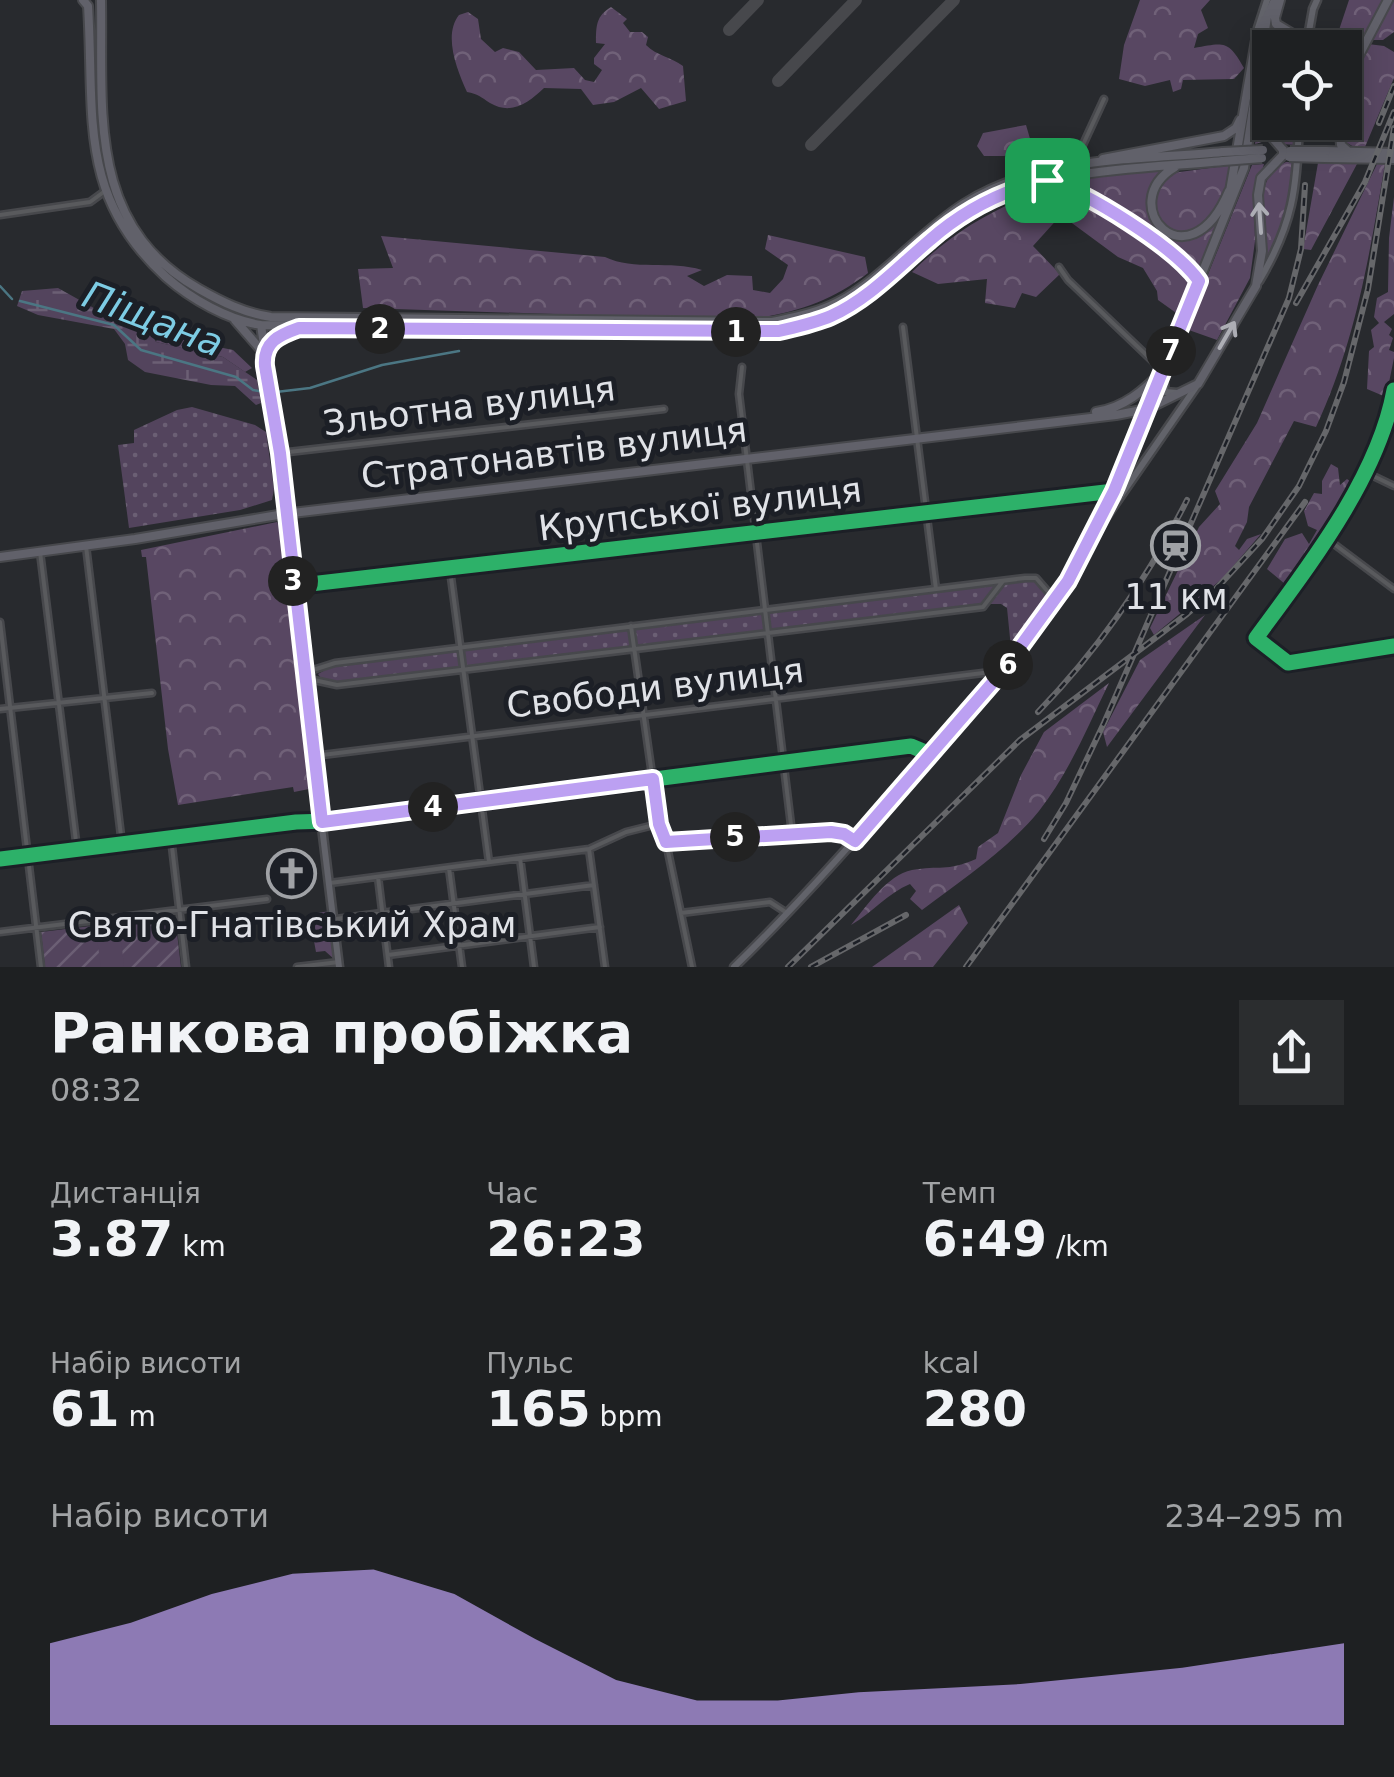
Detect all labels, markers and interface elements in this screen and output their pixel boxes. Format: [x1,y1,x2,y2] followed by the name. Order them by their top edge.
[1252,30,1362,140] map controls
[1252,30,1362,140] button: locate
[1005,138,1090,223] pin
[1020,153,1075,208] icon: arrive
[1250,202,1269,234] one-way arrow
[77,272,229,366] water label: Піщана
[355,304,405,354] pin: 2
[711,307,761,357] pin: 1
[370,312,390,345] text: 2
[726,315,746,348] text: 1
[1217,322,1237,350] one-way arrow
[1146,326,1196,376] pin: 7
[1161,334,1181,367] text: 7
[321,368,617,444] street label: Зльотна вулиця
[359,409,749,497] street label: Стратонавтів вулиця
[536,469,864,549] street label: Крупської вулиця
[1150,519,1202,571] station icon: 11 км
[268,556,318,606] pin: 3
[283,564,303,597] text: 3
[1124,577,1228,617] place label: 11 км
[983,640,1033,690] pin: 6
[998,648,1018,681] text: 6
[504,650,806,726] street label: Свободи вулиця
[408,782,458,832] pin: 4
[423,790,443,823] text: 4
[710,812,760,862] pin: 5
[725,820,745,853] text: 5
[266,847,318,899] church icon: Свято-Гнатівський Храм
[68,905,516,945] place label: Свято-Гнатівський Храм
[1239,1000,1344,1105] button: share
[50,1001,633,1065] text: Ранкова пробіжка
[50,1071,142,1109] text: 08:32
[50,1177,201,1210] text: Дистанція
[486,1177,538,1210] text: Час
[923,1177,996,1210] text: Темп
[50,1210,173,1268] text: 3.87
[486,1210,645,1268] text: 26:23
[923,1210,1047,1268] text: 6:49
[173,1230,226,1263] text: km
[1047,1230,1109,1263] text: /km
[50,1347,242,1380] text: Набір висоти
[486,1347,574,1380] text: Пульс
[923,1347,979,1380] text: kcal
[50,1380,120,1438] text: 61
[486,1380,591,1438] text: 165
[923,1380,1027,1438] text: 280
[120,1400,156,1433] text: m
[591,1400,662,1433] text: bpm
[50,1497,269,1535] text: Набір висоти
[1165,1497,1344,1535] text: 234–295 m

